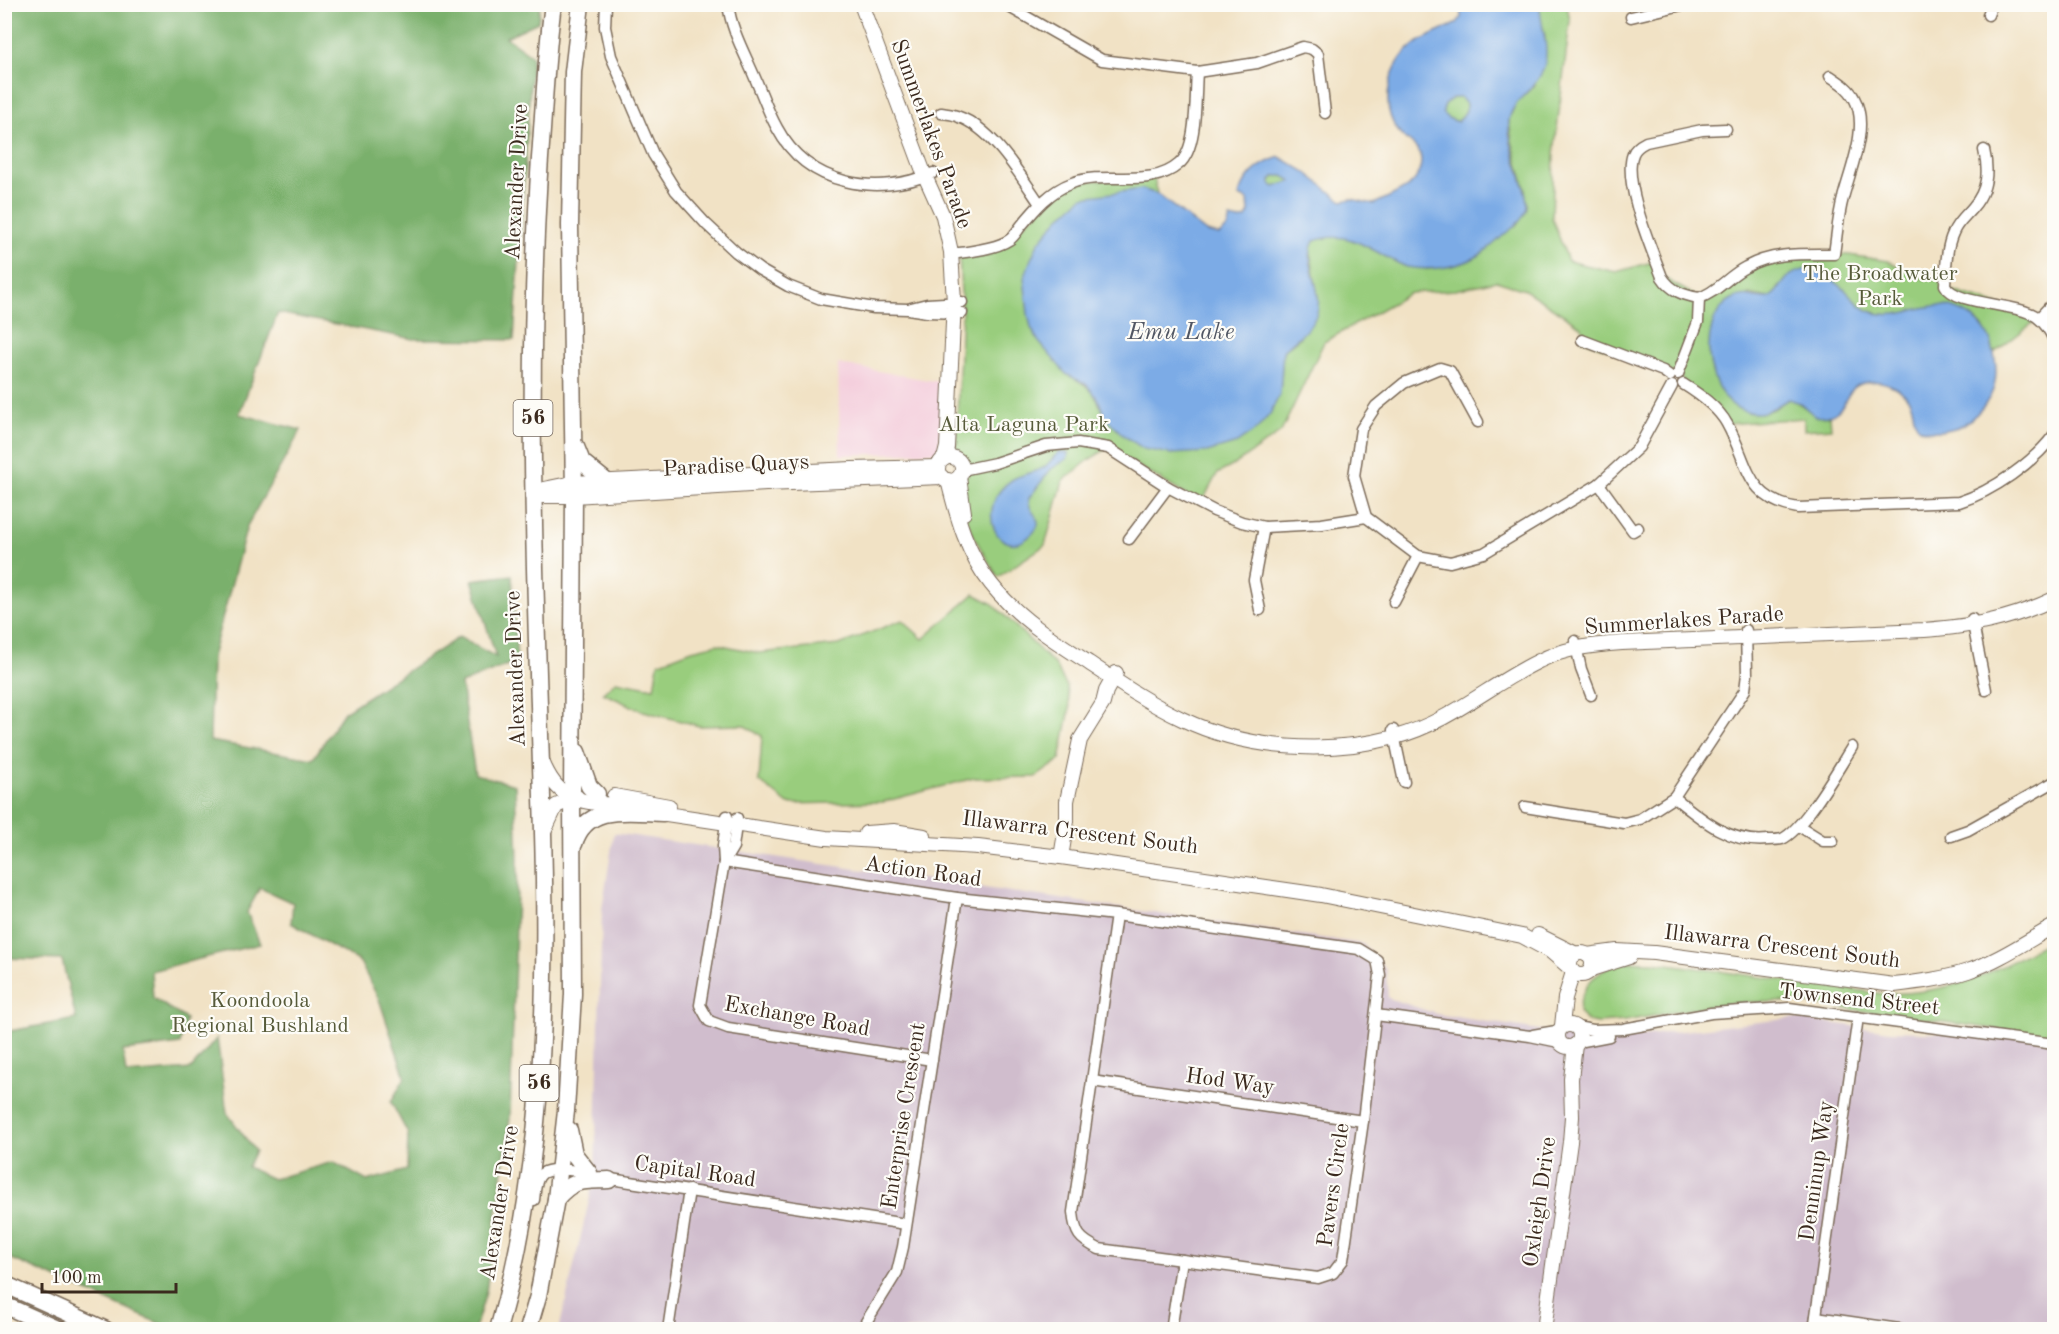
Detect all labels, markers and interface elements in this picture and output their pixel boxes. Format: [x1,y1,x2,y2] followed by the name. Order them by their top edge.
[886,36,976,232] street label: Summerlakes Parade
[502,103,532,261] street label: Alexander Drive
[1802,263,1958,310] park label: The Broadwater Park
[1126,321,1235,345] water label: Emu Lake
[514,400,552,436] road number: 56
[939,414,1109,436] park label: Alta Laguna Park
[662,451,810,481] street label: Paradise Quays
[502,590,530,748] street label: Alexander Drive
[1584,603,1784,639] street label: Summerlakes Parade
[961,808,1200,858] street label: Illawarra Crescent South
[863,853,983,891] street label: Action Road
[1663,922,1902,972] street label: Illawarra Crescent South
[1778,981,1940,1019] street label: Townsend Street
[171,990,349,1037] park label: Koondoola Regional Bushland
[722,993,872,1041] street label: Exchange Road
[878,1021,930,1211] street label: Enterprise Crescent
[520,1065,558,1101] road number: 56
[1184,1065,1276,1099] street label: Hod Way
[1796,1099,1838,1243] street label: Denninup Way
[1314,1122,1354,1248] street label: Pavers Circle
[477,1124,523,1282] street label: Alexander Drive
[1520,1135,1560,1269] street label: Oxleigh Drive
[633,1153,757,1191] street label: Capital Road
[42,1256,176,1294] scale bar
[51,1269,102,1287] text: 100 m

